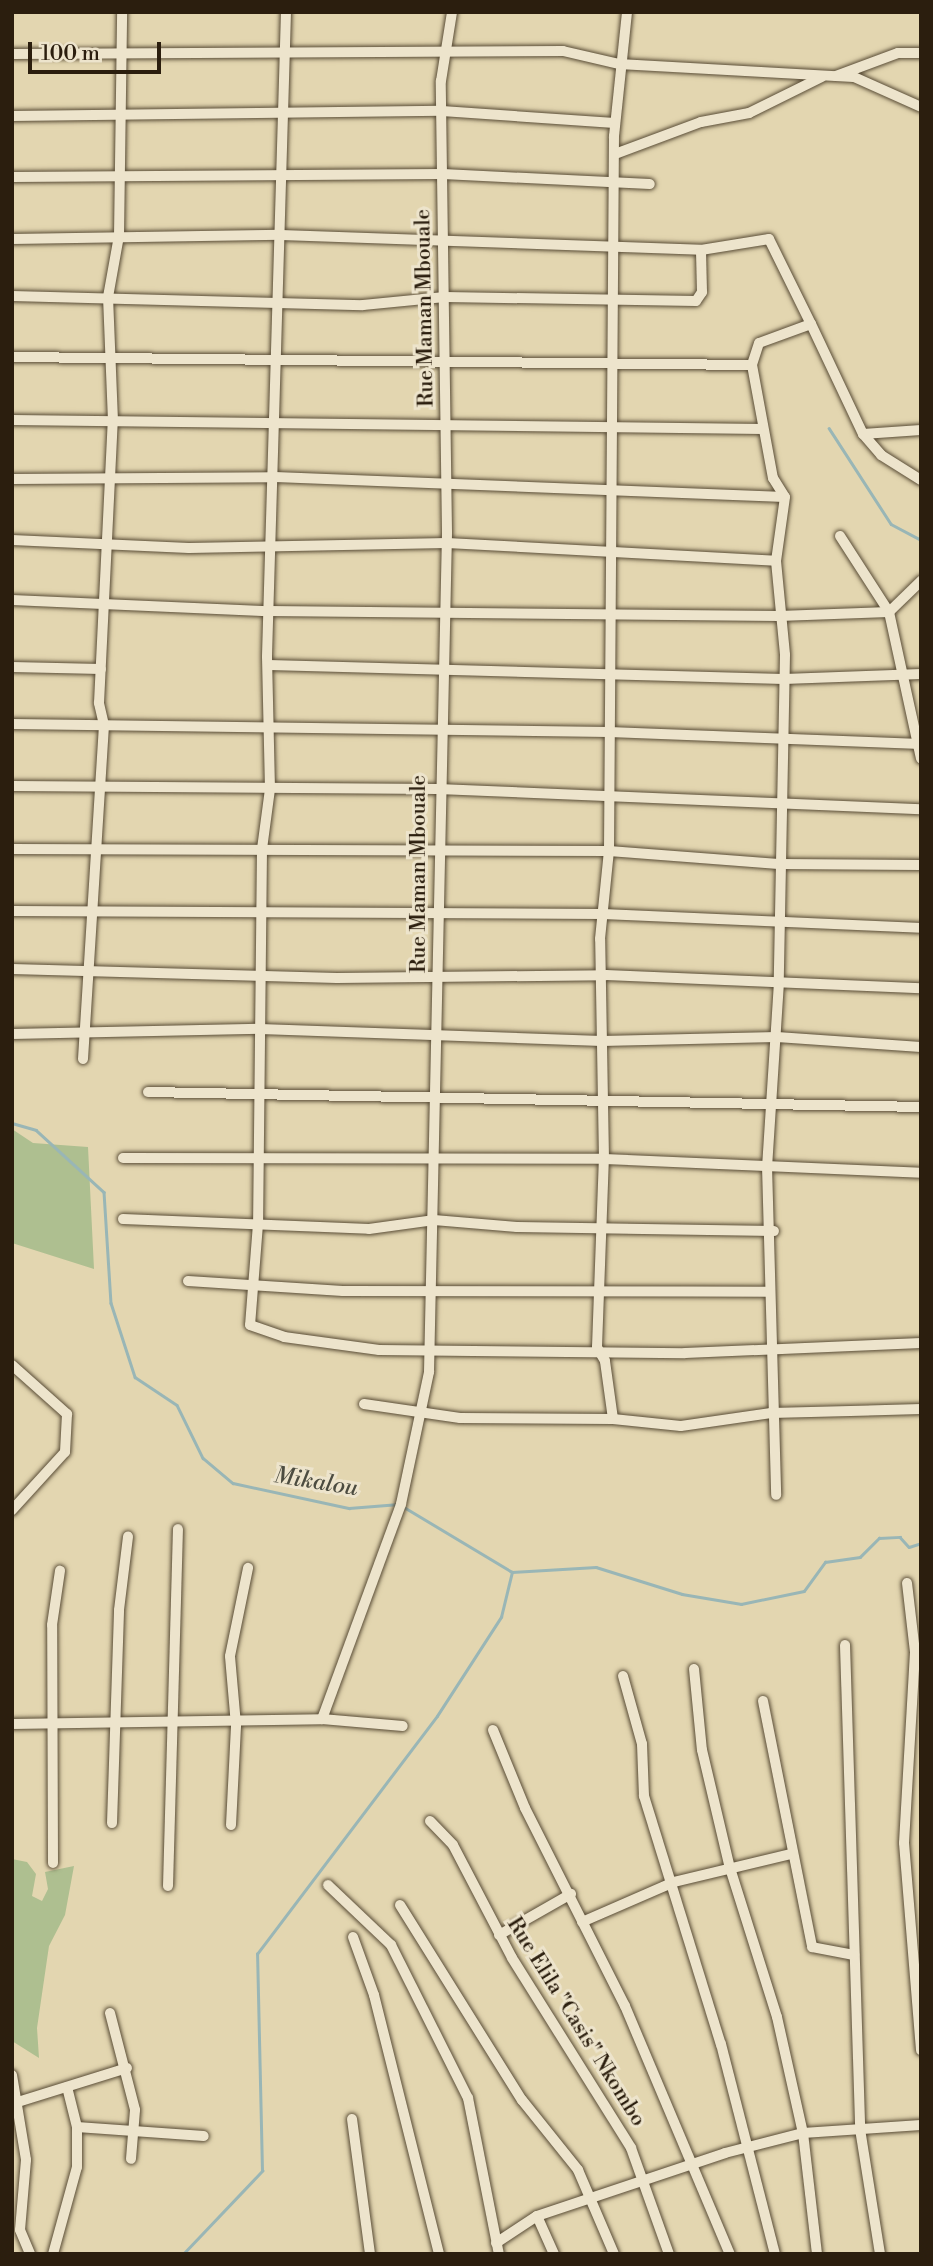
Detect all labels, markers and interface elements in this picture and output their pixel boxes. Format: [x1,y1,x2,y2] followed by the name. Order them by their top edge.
[32,28,164,72] scale bar
[41,41,100,67] text: 100 m
[411,209,439,407] street label: Rue Maman Mbouale
[406,775,432,973] street label: Rue Maman Mbouale
[272,1462,360,1502] water label: Mikalou
[501,1913,651,2131] street label: Rue Elila "Casis" Nkombo

